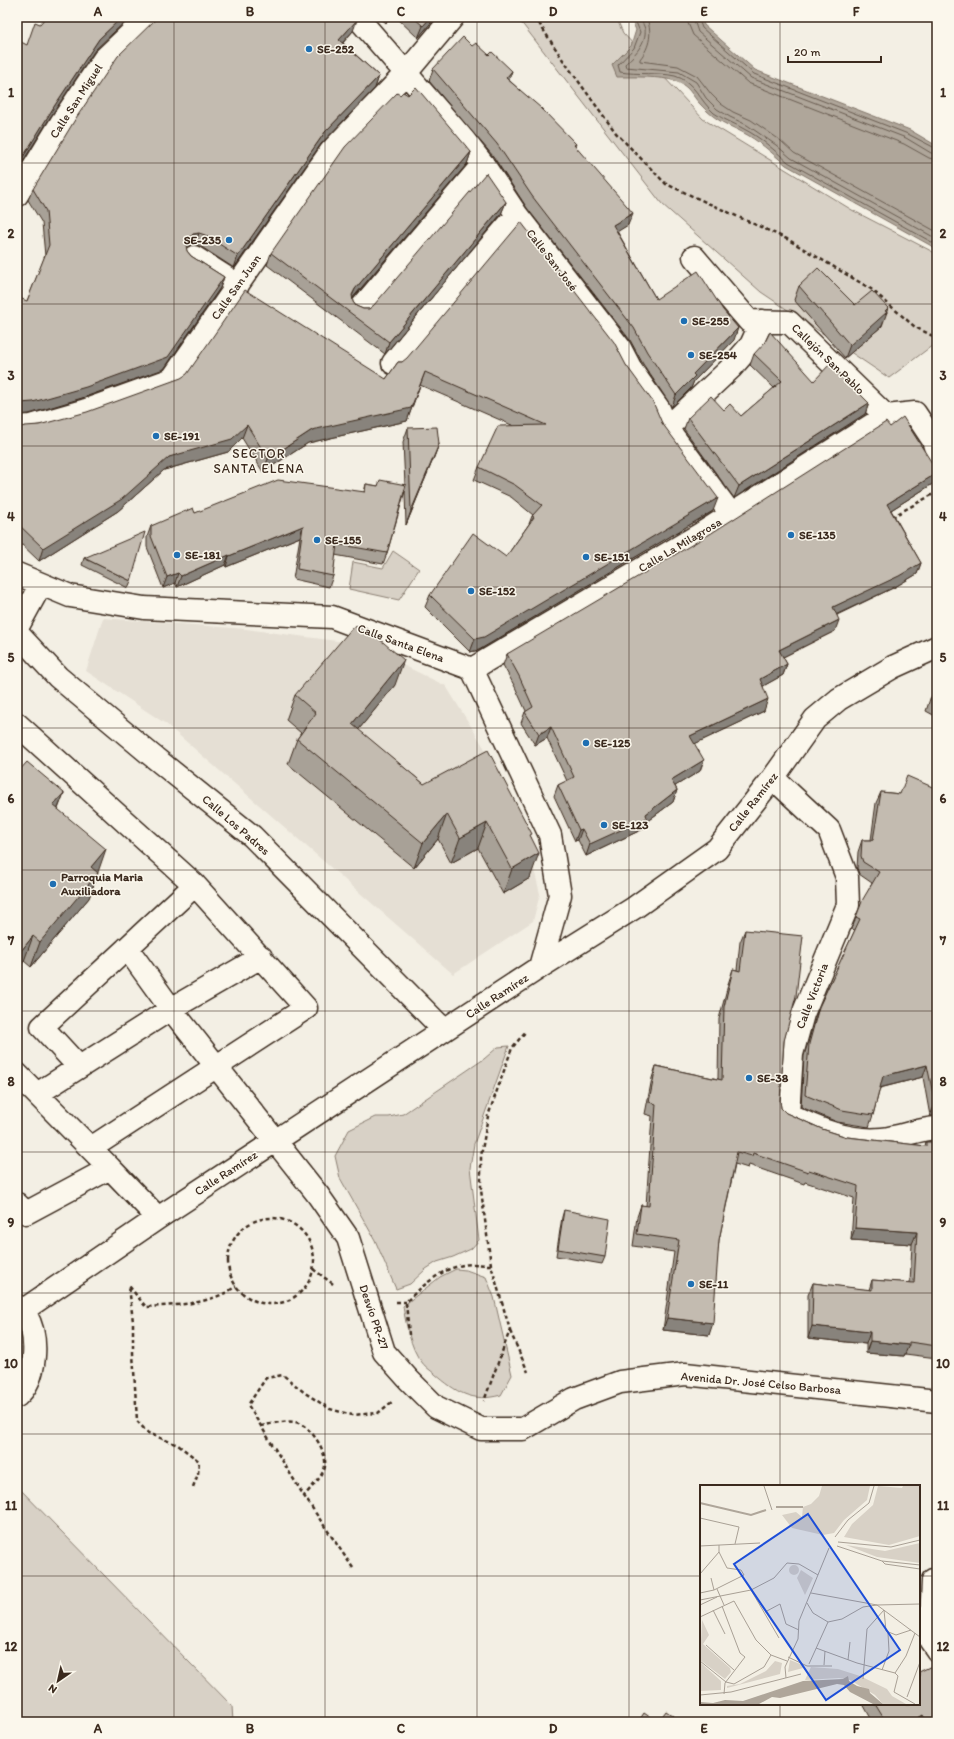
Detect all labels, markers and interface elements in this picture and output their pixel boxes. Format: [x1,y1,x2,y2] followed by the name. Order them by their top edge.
[93,4,103,19] text: A
[246,4,255,19] text: B
[397,4,406,19] text: C
[549,4,558,19] text: D
[700,4,708,19] text: E
[853,4,860,19] text: F
[788,38,881,64] scale bar
[317,42,355,56] place label: SE-252
[304,44,314,54] marker: SE-252
[794,45,821,59] text: 20 m
[47,61,106,141] street label: Calle San Miguel
[8,85,14,100] text: 1
[940,85,946,100] text: 1
[8,226,15,241] text: 2
[523,226,581,294] street label: Calle San José
[940,226,947,241] text: 2
[184,233,222,247] place label: SE-235
[224,235,234,245] marker: SE-235
[208,251,264,322] street label: Calle San Juan
[692,314,730,328] place label: SE-255
[679,316,689,326] marker: SE-255
[789,321,867,397] street label: Callejón San Pablo
[699,348,738,362] place label: SE-254
[686,350,696,360] marker: SE-254
[7,368,15,383] text: 3
[939,368,947,383] text: 3
[164,429,200,443] place label: SE-191
[151,431,161,441] marker: SE-191
[213,446,305,476] district label: SECTOR SANTA ELENA
[7,509,15,524] text: 4
[939,509,947,524] text: 4
[636,514,725,575] street label: Calle La Milagrosa
[799,528,836,542] place label: SE-135
[786,530,796,540] marker: SE-135
[325,533,362,547] place label: SE-155
[312,535,322,545] marker: SE-155
[185,548,221,562] place label: SE-181
[172,550,182,560] marker: SE-181
[594,550,630,564] place label: SE-151
[581,552,591,562] marker: SE-151
[479,584,516,598] place label: SE-152
[466,586,476,596] marker: SE-152
[356,621,447,665] street label: Calle Santa Elena
[8,650,15,665] text: 5
[940,650,947,665] text: 5
[594,736,631,750] place label: SE-125
[581,738,591,748] marker: SE-125
[725,769,781,835] street label: Calle Ramírez
[8,791,15,806] text: 6
[940,791,947,806] text: 6
[199,792,273,858] street label: Calle Los Padres
[612,818,649,832] place label: SE-123
[599,820,609,830] marker: SE-123
[60,870,143,898] place label: Parroquia Maria Auxiliadora
[48,879,58,889] marker: Parroquia Maria Auxiliadora
[7,933,15,948] text: 7
[939,933,947,948] text: 7
[793,960,831,1031] street label: Calle Victoria
[463,970,531,1021] street label: Calle Ramírez
[757,1071,789,1085] place label: SE-38
[744,1073,754,1083] marker: SE-38
[7,1074,15,1089] text: 8
[939,1074,947,1089] text: 8
[192,1147,260,1198] street label: Calle Ramírez
[8,1215,15,1230] text: 9
[940,1215,947,1230] text: 9
[699,1277,729,1291] place label: SE-11
[686,1279,696,1289] marker: SE-11
[356,1283,392,1351] street label: Desvío PR-27
[4,1356,18,1371] text: 10
[936,1356,950,1371] text: 10
[680,1369,843,1397] street label: Avenida Dr. José Celso Barbosa
[700,1485,920,1705] inset map
[5,1498,17,1513] text: 11
[937,1498,949,1513] text: 11
[5,1639,18,1654] text: 12
[937,1639,950,1654] text: 12
[38,1661,78,1701] north arrow
[46,1681,59,1696] text: N
[93,1721,103,1736] text: A
[246,1721,255,1736] text: B
[397,1721,406,1736] text: C
[549,1721,558,1736] text: D
[700,1721,708,1736] text: E
[853,1721,860,1736] text: F

